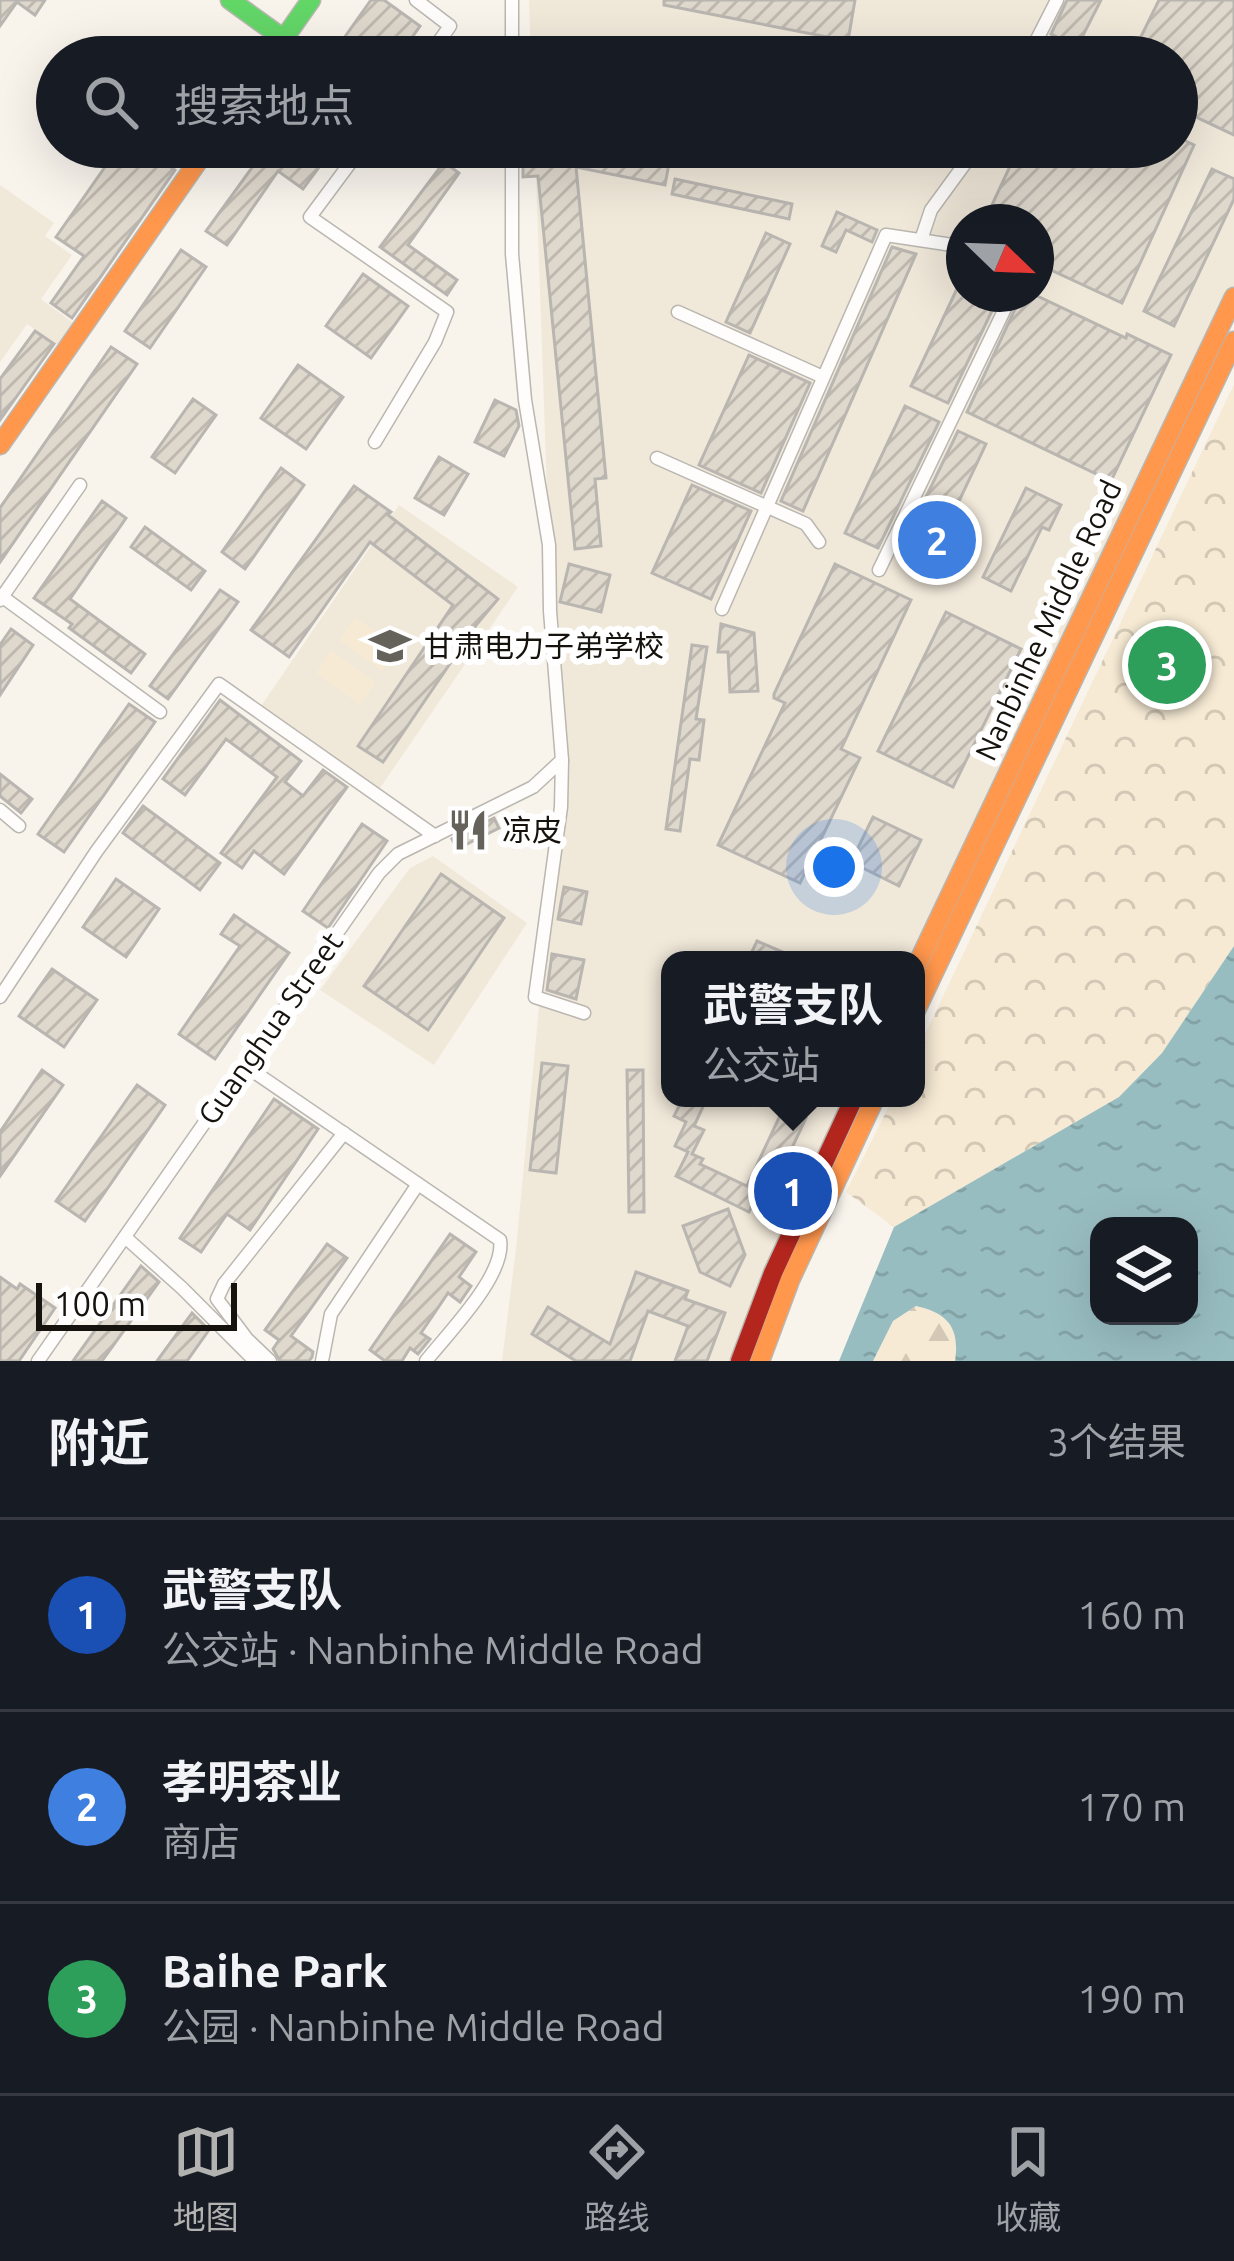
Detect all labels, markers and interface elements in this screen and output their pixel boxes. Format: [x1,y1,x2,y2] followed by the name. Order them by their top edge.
[36,36,1198,168] search box
[78,69,144,135] icon: search
[174,80,354,131] text: 搜索地点
[946,204,1054,312] north arrow
[968,474,1128,766] street label: Nanbinhe Middle Road
[898,495,976,585] pin: 2
[1128,620,1206,710] pin: 3
[367,623,413,669] school or university icon: 甘肃电力子弟学校
[424,629,664,663] place label: 甘肃电力子弟学校
[445,807,491,853] restaurant icon: 凉皮
[502,813,562,847] place label: 凉皮
[804,837,864,897] your location
[191,925,349,1131] street label: Guanghua Street
[661,951,925,1107] popup
[703,979,883,1030] text: 武警支队
[703,1043,820,1086] text: 公交站
[754,1146,832,1236] pin: 1
[1090,1217,1198,1325] map controls
[1090,1217,1198,1325] button: layers
[36,1277,237,1330] scale bar
[54,1285,146,1322] text: 100 m
[48,1413,150,1471] text: 附近
[1047,1420,1186,1463] text: 3个结果
[162,1564,342,1615] text: 武警支队
[76,1593,98,1636] text: 1
[1077,1593,1186,1636] text: 160 m
[162,1628,703,1671] text: 公交站 · Nanbinhe Middle Road
[162,1756,342,1807] text: 孝明茶业
[76,1785,98,1828] text: 2
[1077,1785,1186,1828] text: 170 m
[162,1820,240,1863] text: 商店
[162,1945,388,1996] text: Baihe Park
[76,1977,98,2020] text: 3
[1077,1977,1186,2020] text: 190 m
[162,2005,664,2048] text: 公园 · Nanbinhe Middle Road
[173,2119,239,2239] tab: 地图
[584,2119,650,2239] tab: 路线
[995,2119,1061,2239] tab: 收藏

